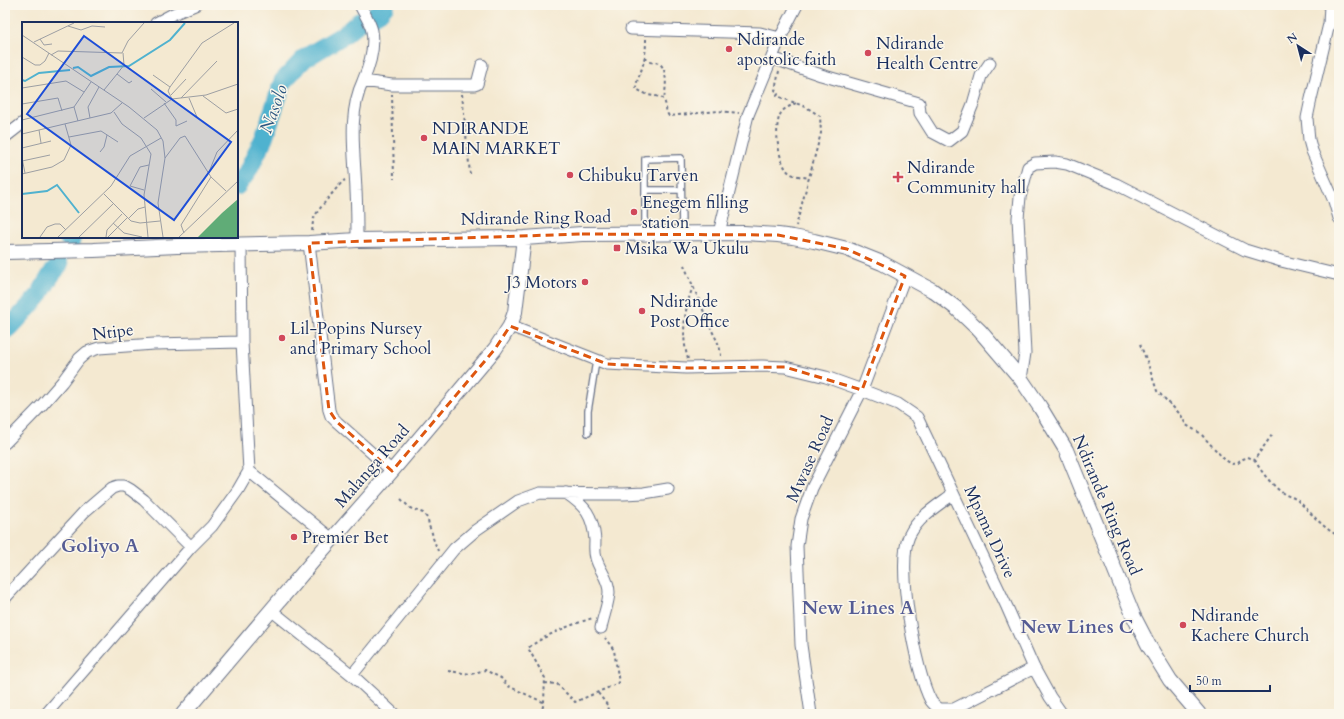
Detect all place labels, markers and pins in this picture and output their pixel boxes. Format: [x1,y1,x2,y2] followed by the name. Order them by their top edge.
[737,28,837,71] place label: Ndirande apostolic faith
[876,32,979,75] place label: Ndirande Health Centre
[724,44,734,54] marker: Ndirande apostolic faith
[863,48,873,58] marker: Ndirande Health Centre
[432,117,560,160] place label: NDIRANDE MAIN MARKET
[419,133,429,143] marker: NDIRANDE MAIN MARKET
[907,156,1027,199] place label: Ndirande Community hall
[578,164,699,187] place label: Chibuku Tarven
[565,170,575,180] marker: Chibuku Tarven
[892,171,904,183] marker: Ndirande Community hall
[642,191,749,234] place label: Enegem filling station
[629,207,639,217] marker: Enegem filling station
[625,237,749,260] place label: Msika Wa Ukulu
[612,243,622,253] marker: Msika Wa Ukulu
[503,271,577,294] place label: J3 Motors
[580,277,590,287] marker: J3 Motors
[650,290,730,333] place label: Ndirande Post Office
[637,306,647,316] marker: Ndirande Post Office
[290,317,432,360] place label: Lil-Popins Nursey and Primary School
[277,333,287,343] marker: Lil-Popins Nursey and Primary School
[302,526,389,549] place label: Premier Bet
[289,532,299,542] marker: Premier Bet
[1191,604,1310,647] place label: Ndirande Kachere Church
[1178,620,1188,630] marker: Ndirande Kachere Church

